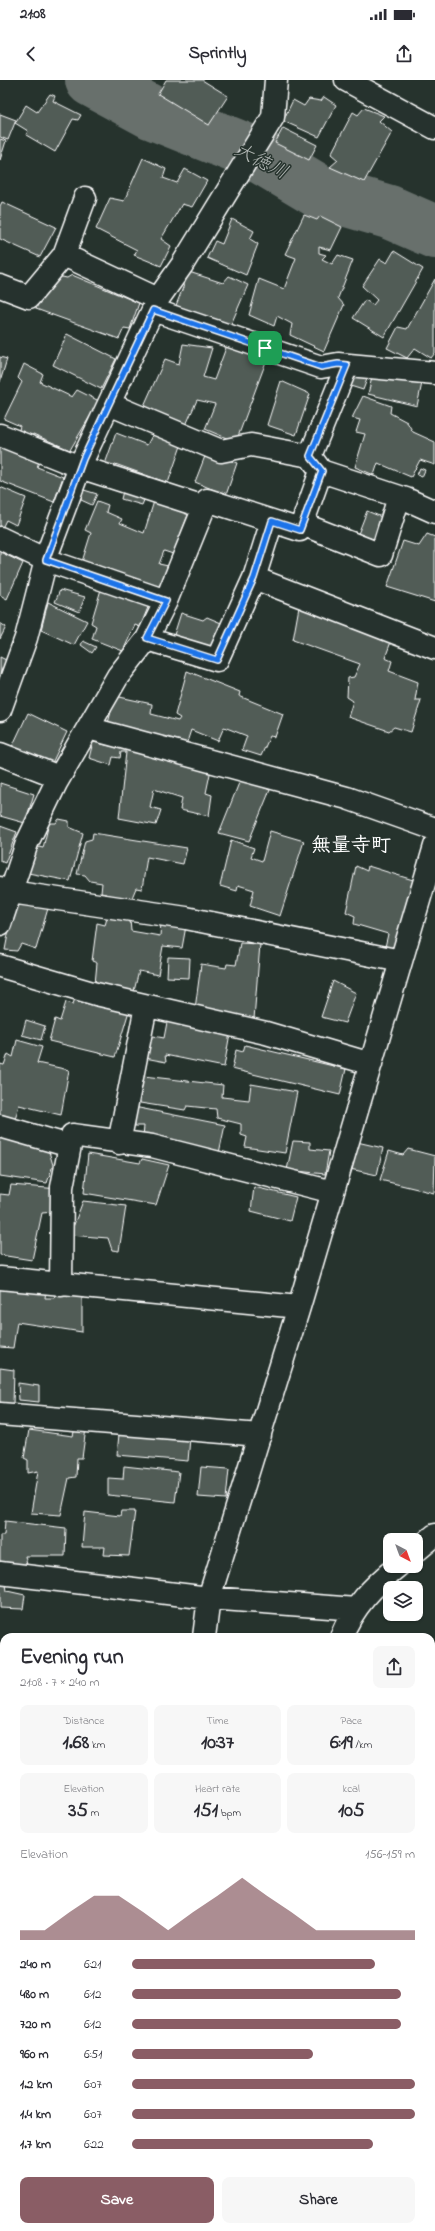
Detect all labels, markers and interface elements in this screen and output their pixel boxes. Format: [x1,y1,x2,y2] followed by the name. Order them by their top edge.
[20,3,46,25] text: 21:08
[188,41,247,67] text: Sprintly
[20,43,42,65] icon: back
[393,43,415,65] icon: share
[229,137,292,187] water label: 大徳川
[248,331,282,365] pin
[254,337,276,359] icon: arrive
[311,832,391,861] district label: 無量寺町
[383,1533,423,1573] north arrow
[383,1533,423,1621] map controls
[383,1581,423,1621] button: layers
[20,1642,124,1674] text: Evening run
[373,1646,415,1688] button: share
[20,1673,100,1692] text: 21:08 · 7 × 240 m
[64,1713,104,1729] text: Distance
[207,1713,228,1729] text: Time
[340,1713,362,1729] text: Pace
[62,1729,89,1758] text: 1.68
[201,1729,234,1758] text: 10:37
[330,1729,353,1758] text: 6:19
[89,1737,105,1753] text: km
[353,1737,372,1753] text: /km
[64,1781,104,1797] text: Elevation
[195,1781,240,1797] text: Heart rate
[342,1781,360,1797] text: kcal
[68,1797,88,1826] text: 35
[194,1797,218,1826] text: 151
[338,1797,364,1826] text: 105
[88,1805,99,1821] text: m
[218,1805,241,1821] text: bpm
[20,1845,68,1864] text: Elevation
[365,1845,415,1864] text: 156–159 m
[20,1955,51,1974] text: 240 m
[84,1955,101,1974] text: 6:21
[20,1985,49,2004] text: 480 m
[84,1985,101,2004] text: 6:12
[20,2015,51,2034] text: 720 m
[84,2015,101,2034] text: 6:12
[20,2045,49,2064] text: 960 m
[84,2045,102,2064] text: 6:51
[20,2075,52,2094] text: 1.2 km
[84,2075,102,2094] text: 6:07
[20,2105,51,2124] text: 1.4 km
[84,2105,102,2124] text: 6:07
[20,2135,51,2154] text: 1.7 km
[84,2135,104,2154] text: 6:22
[20,2177,214,2223] button: Save
[222,2177,415,2223] button: Share

